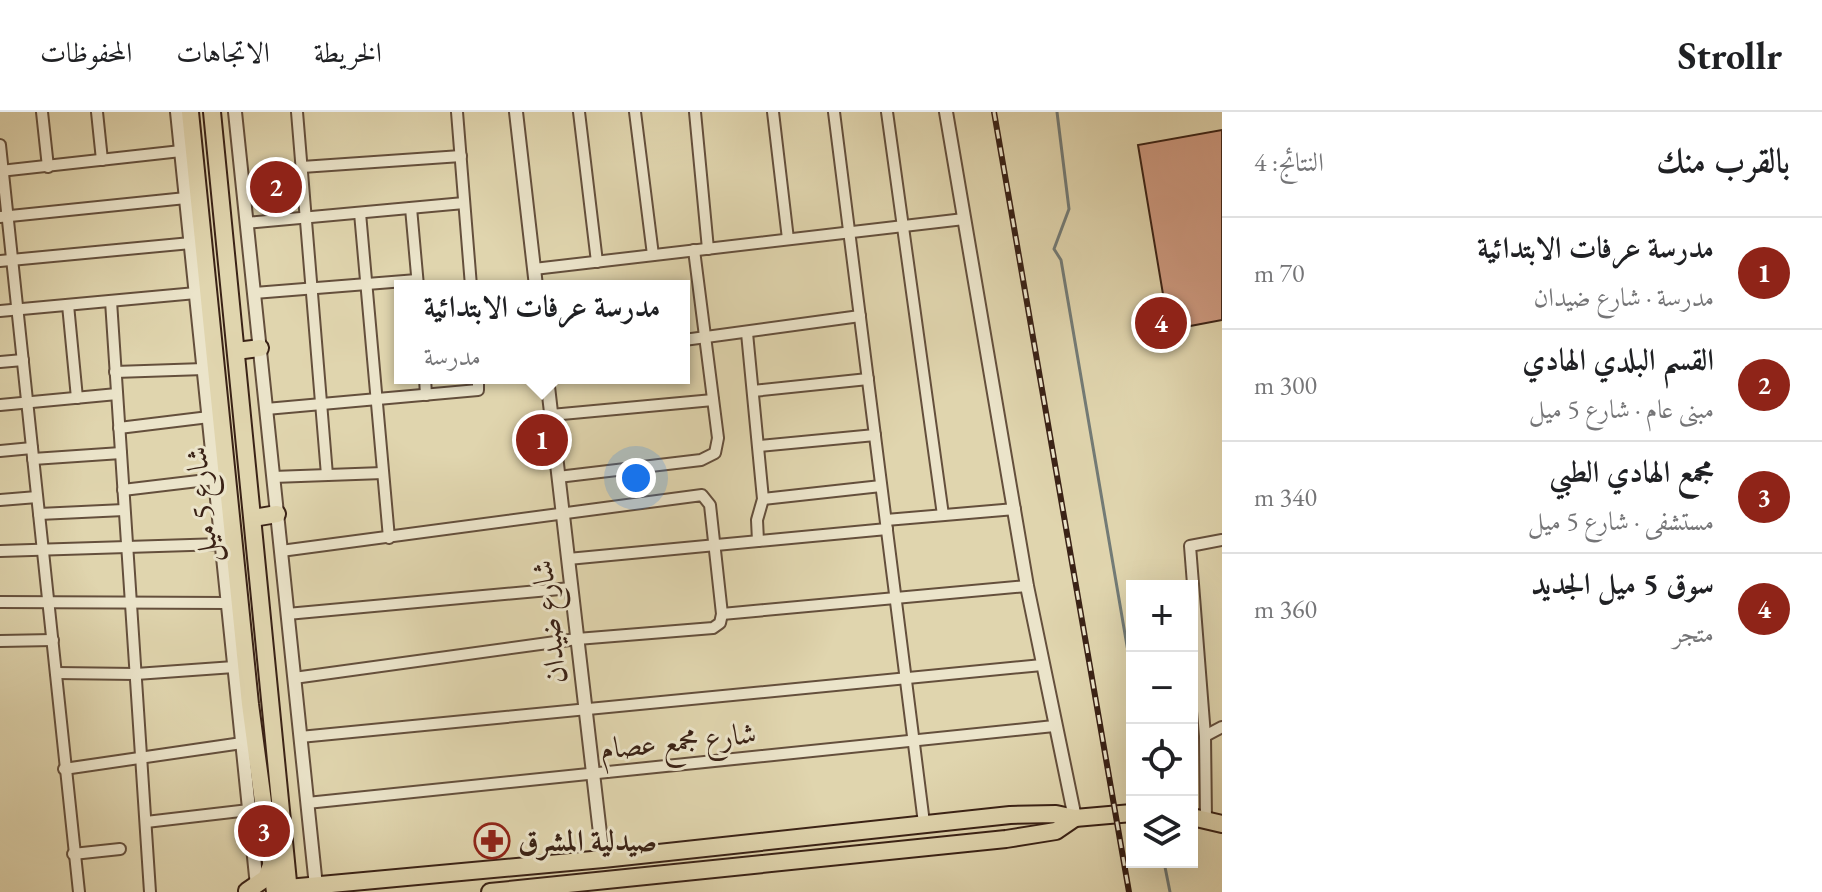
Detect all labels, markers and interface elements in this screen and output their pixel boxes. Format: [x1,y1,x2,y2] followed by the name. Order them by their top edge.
[1678,31,1782,80] text: Strollr
[40,34,132,70] text: المحفوظات
[176,34,270,70] text: الاتجاهات
[314,34,382,70] text: الخريطة
[1656,138,1790,182] text: بالقرب منك
[1254,145,1324,179] text: النتائج: 4
[250,157,302,217] pin: 2
[1477,228,1714,267] text: مدرسة عرفات الابتدائية
[1254,256,1304,290] text: 70 m
[1757,256,1771,290] text: 1
[394,280,690,384] popup
[1533,280,1714,314] text: مدرسة · شارع ضيدان
[424,287,660,326] text: مدرسة عرفات الابتدائية
[1135,293,1187,353] pin: 4
[424,339,481,373] text: مدرسة
[1522,340,1714,379] text: القسم البلدي الهادي
[1254,368,1317,402] text: 300 m
[1757,368,1771,402] text: 2
[1529,392,1714,426] text: مبنى عام · شارع 5 ميل
[516,410,568,470] pin: 1
[176,444,233,565] street label: شارع 5 ميل
[1549,452,1714,491] text: مجمع الهادي الطبي
[616,458,656,498] your location
[1254,480,1317,514] text: 340 m
[1757,480,1771,514] text: 3
[1528,504,1714,538] text: مستشفى · شارع 5 ميل
[522,557,581,686] street label: شارع ضيدان
[1531,564,1714,603] text: سوق 5 ميل الجديد
[1126,580,1198,868] map controls
[1126,580,1198,652] button: +
[1254,592,1317,626] text: 360 m
[1757,592,1771,626] text: 4
[1673,616,1714,650] text: متجر
[1126,652,1198,724] button: −
[598,713,759,776] street label: شارع مجمع عصام
[1126,724,1198,796] button: locate
[1126,796,1198,868] button: layers
[238,801,290,861] pin: 3
[518,821,657,861] place label: صيدلية المشرق
[473,822,511,860] pharmacy icon: صيدلية المشرق

